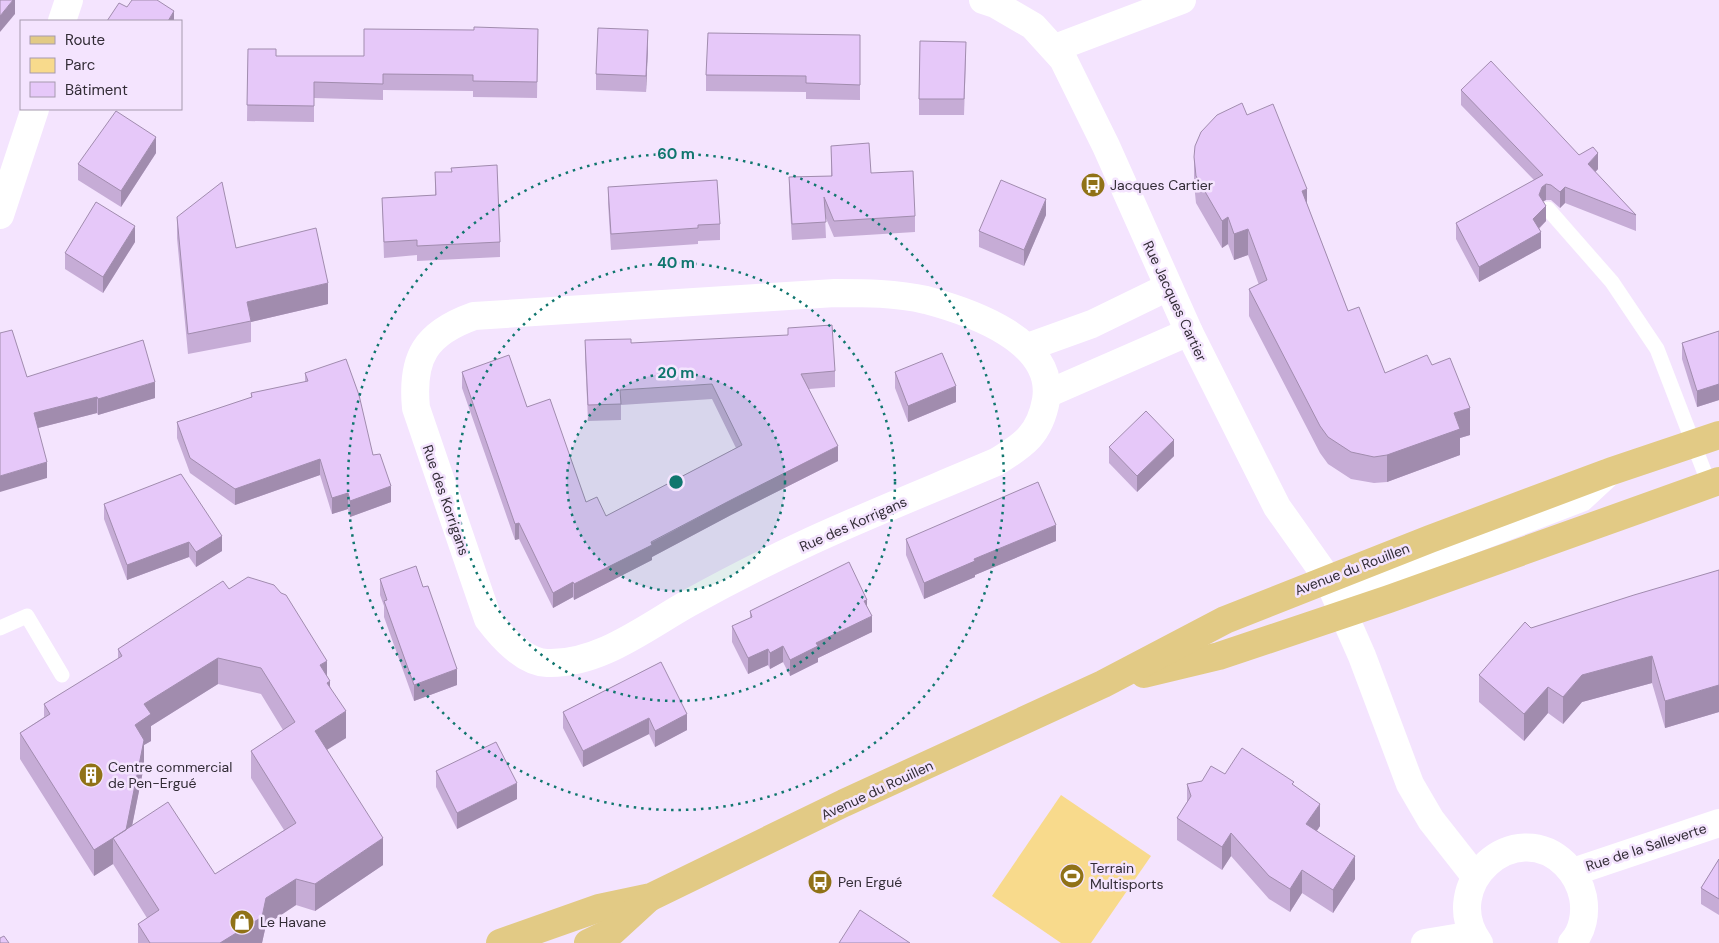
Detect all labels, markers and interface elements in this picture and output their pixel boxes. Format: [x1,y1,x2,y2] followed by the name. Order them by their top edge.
[20,20,182,110] legend
[65,30,105,50] text: Route
[65,55,95,75] text: Parc
[65,80,128,100] text: Bâtiment
[657,144,695,164] text: 60 m
[1080,172,1106,198] bus stop icon: Jacques Cartier
[1110,176,1213,194] place label: Jacques Cartier
[1139,238,1211,364] street label: Rue Jacques Cartier
[657,253,695,273] text: 40 m
[658,363,694,383] text: 20 m
[419,442,473,558] street label: Rue des Korrigans
[667,473,685,491] centre of rings
[796,492,910,556] street label: Rue des Korrigans
[1292,539,1412,599] street label: Avenue du Rouillen
[818,756,936,824] street label: Avenue du Rouillen
[108,758,232,792] place label: Centre commercial de Pen-Ergué
[78,762,104,788] building icon: Centre commercial de Pen-Ergué
[1583,819,1709,875] street label: Rue de la Salleverte
[1090,859,1164,893] place label: Terrain Multisports
[1059,863,1085,889] sports icon: Terrain Multisports
[807,869,833,895] bus stop icon: Pen Ergué
[838,873,902,891] place label: Pen Ergué
[229,909,255,935] shop icon: Le Havane
[260,913,326,931] place label: Le Havane

